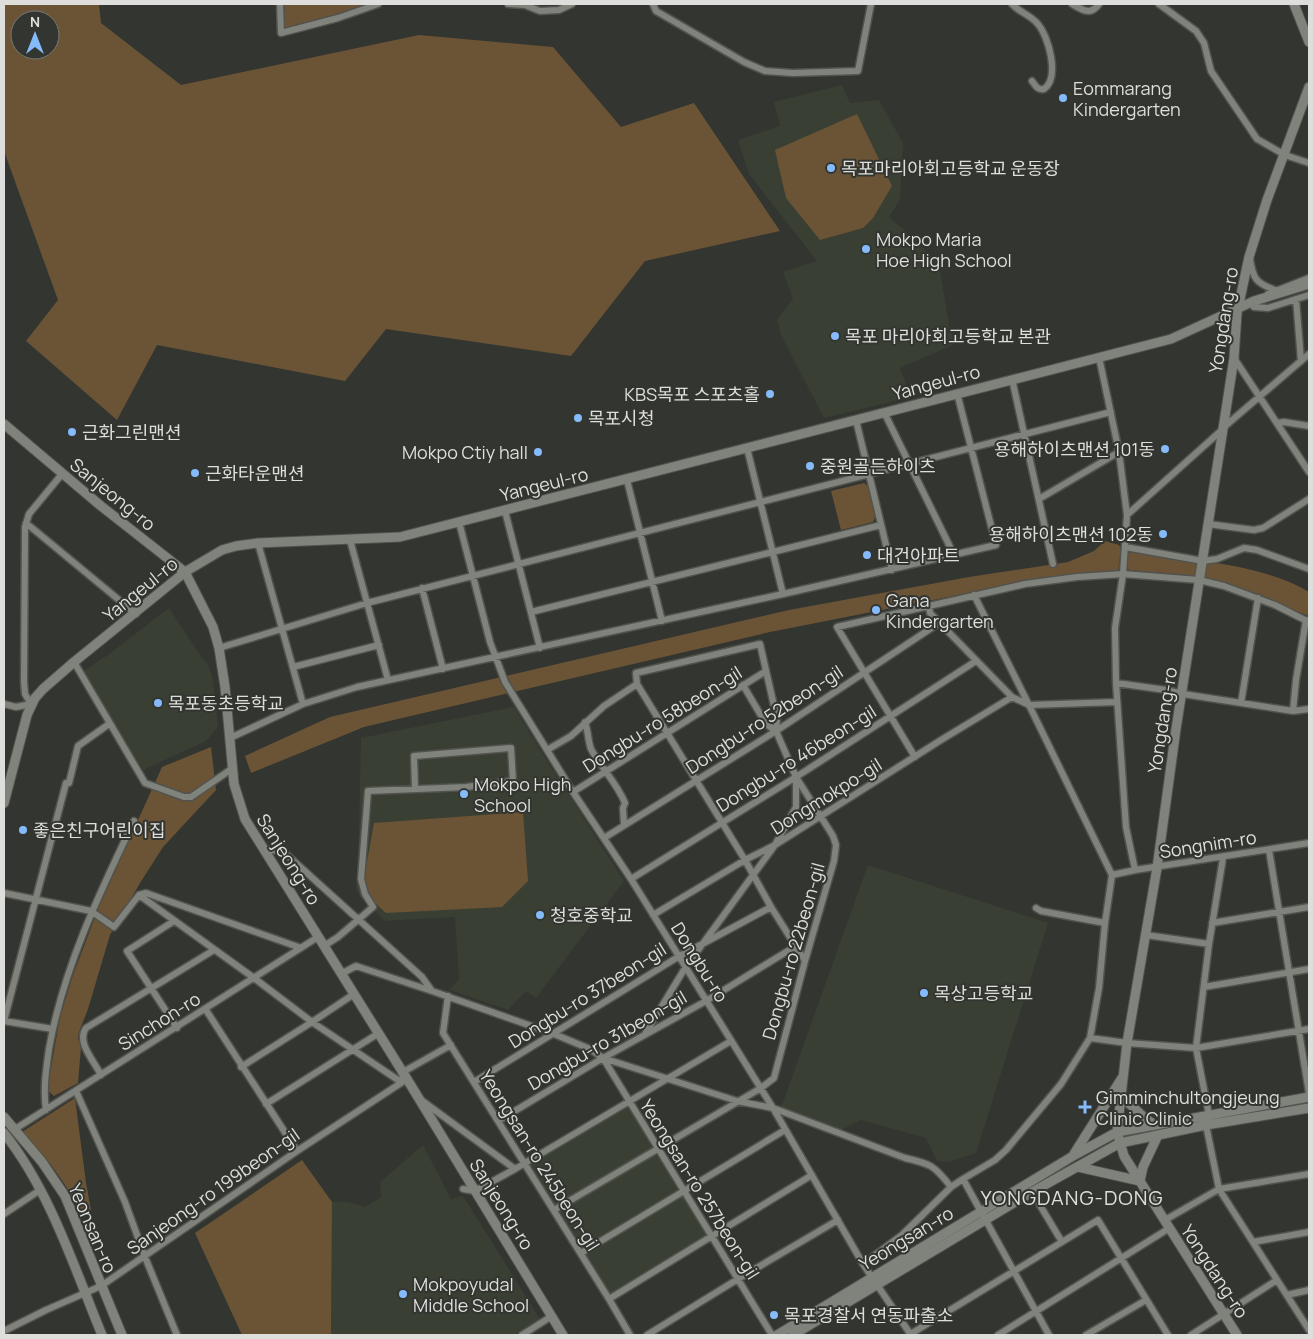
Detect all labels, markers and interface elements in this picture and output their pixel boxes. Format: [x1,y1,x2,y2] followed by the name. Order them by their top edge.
[10,10,60,60] north arrow
[30,12,40,31] text: N
[1073,76,1181,121] place label: Eommarang Kindergarten
[1057,92,1069,104] marker: Eommarang Kindergarten
[841,156,1060,180] place label: 목포마리아회고등학교 운동장
[825,162,837,174] marker: 목포마리아회고등학교 운동장
[876,227,1012,272] place label: Mokpo Maria Hoe High School
[860,243,872,255] marker: Mokpo Maria Hoe High School
[1203,265,1243,375] street label: Yongdang-ro
[845,324,1051,348] place label: 목포 마리아회고등학교 본관
[829,330,841,342] marker: 목포 마리아회고등학교 본관
[889,359,983,405] street label: Yangeul-ro
[624,382,760,406] place label: KBS목포 스포츠홀
[764,388,776,400] marker: KBS목포 스포츠홀
[588,406,654,430] place label: 목포시청
[572,412,584,424] marker: 목포시청
[82,420,181,444] place label: 근화그린맨션
[66,426,78,438] marker: 근화그린맨션
[994,437,1155,461] place label: 용해하이츠맨션 101동
[402,440,528,464] place label: Mokpo Ctiy hall
[1159,443,1171,455] marker: 용해하이츠맨션 101동
[532,446,544,458] marker: Mokpo Ctiy hall
[65,452,161,536] street label: Sanjeong-ro
[820,454,936,478] place label: 중원골든하이츠
[804,460,816,472] marker: 중원골든하이츠
[205,461,304,485] place label: 근화타운맨션
[498,461,590,507] street label: Yangeul-ro
[189,467,201,479] marker: 근화타운맨션
[989,522,1153,546] place label: 용해하이츠맨션 102동
[1157,528,1169,540] marker: 용해하이츠맨션 102동
[877,543,960,567] place label: 대건아파트
[861,549,873,561] marker: 대건아파트
[98,551,182,627] street label: Yangeul-ro
[886,588,994,633] place label: Gana Kindergarten
[870,604,882,616] marker: Gana Kindergarten
[681,659,847,779] street label: Dongbu-ro 52beon-gil
[578,660,746,778] street label: Dongbu-ro 58beon-gil
[1142,665,1182,775] street label: Yongdang-ro
[168,691,284,715] place label: 목포동초등학교
[152,697,164,709] marker: 목포동초등학교
[711,699,881,817] street label: Dongbu-ro 46beon-gil
[766,752,886,840] street label: Dongmokpo-gil
[474,772,571,817] place label: Mokpo High School
[458,788,470,800] marker: Mokpo High School
[251,809,327,909] street label: Sanjeong-ro
[33,818,165,842] place label: 좋은친구어린이집
[17,824,29,836] marker: 좋은친구어린이집
[1158,824,1258,864] street label: Songnim-ro
[756,860,830,1042] street label: Dongbu-ro 22beon-gil
[550,903,633,927] place label: 청호중학교
[534,909,546,921] marker: 청호중학교
[666,917,734,1007] street label: Dongbu-ro
[504,937,670,1053] street label: Dongbu-ro 37beon-gil
[934,981,1033,1005] place label: 목상고등학교
[523,985,691,1095] street label: Dongbu-ro 31beon-gil
[113,986,205,1056] street label: Sinchon-ro
[918,987,930,999] marker: 목상고등학교
[474,1065,606,1255] street label: Yeongsan-ro 245beon-gil
[1096,1085,1280,1130] place label: Gimminchultongjeung Clinic Clinic
[635,1094,765,1284] street label: Yeongsan-ro 257beon-gil
[1078,1100,1092,1114] marker: Gimminchultongjeung Clinic Clinic
[122,1122,304,1260] street label: Sanjeong-ro 199beon-gil
[464,1154,540,1254] street label: Sanjeong-ro
[63,1180,123,1276] street label: Yeonsan-ro
[980,1184,1164,1211] district label: YONGDANG-DONG
[854,1200,958,1276] street label: Yeongsan-ro
[1176,1220,1254,1322] street label: Yongdang-ro
[413,1272,529,1317] place label: Mokpoyudal Middle School
[397,1288,409,1300] marker: Mokpoyudal Middle School
[784,1303,953,1327] place label: 목포경찰서 연동파출소
[768,1309,780,1321] marker: 목포경찰서 연동파출소

